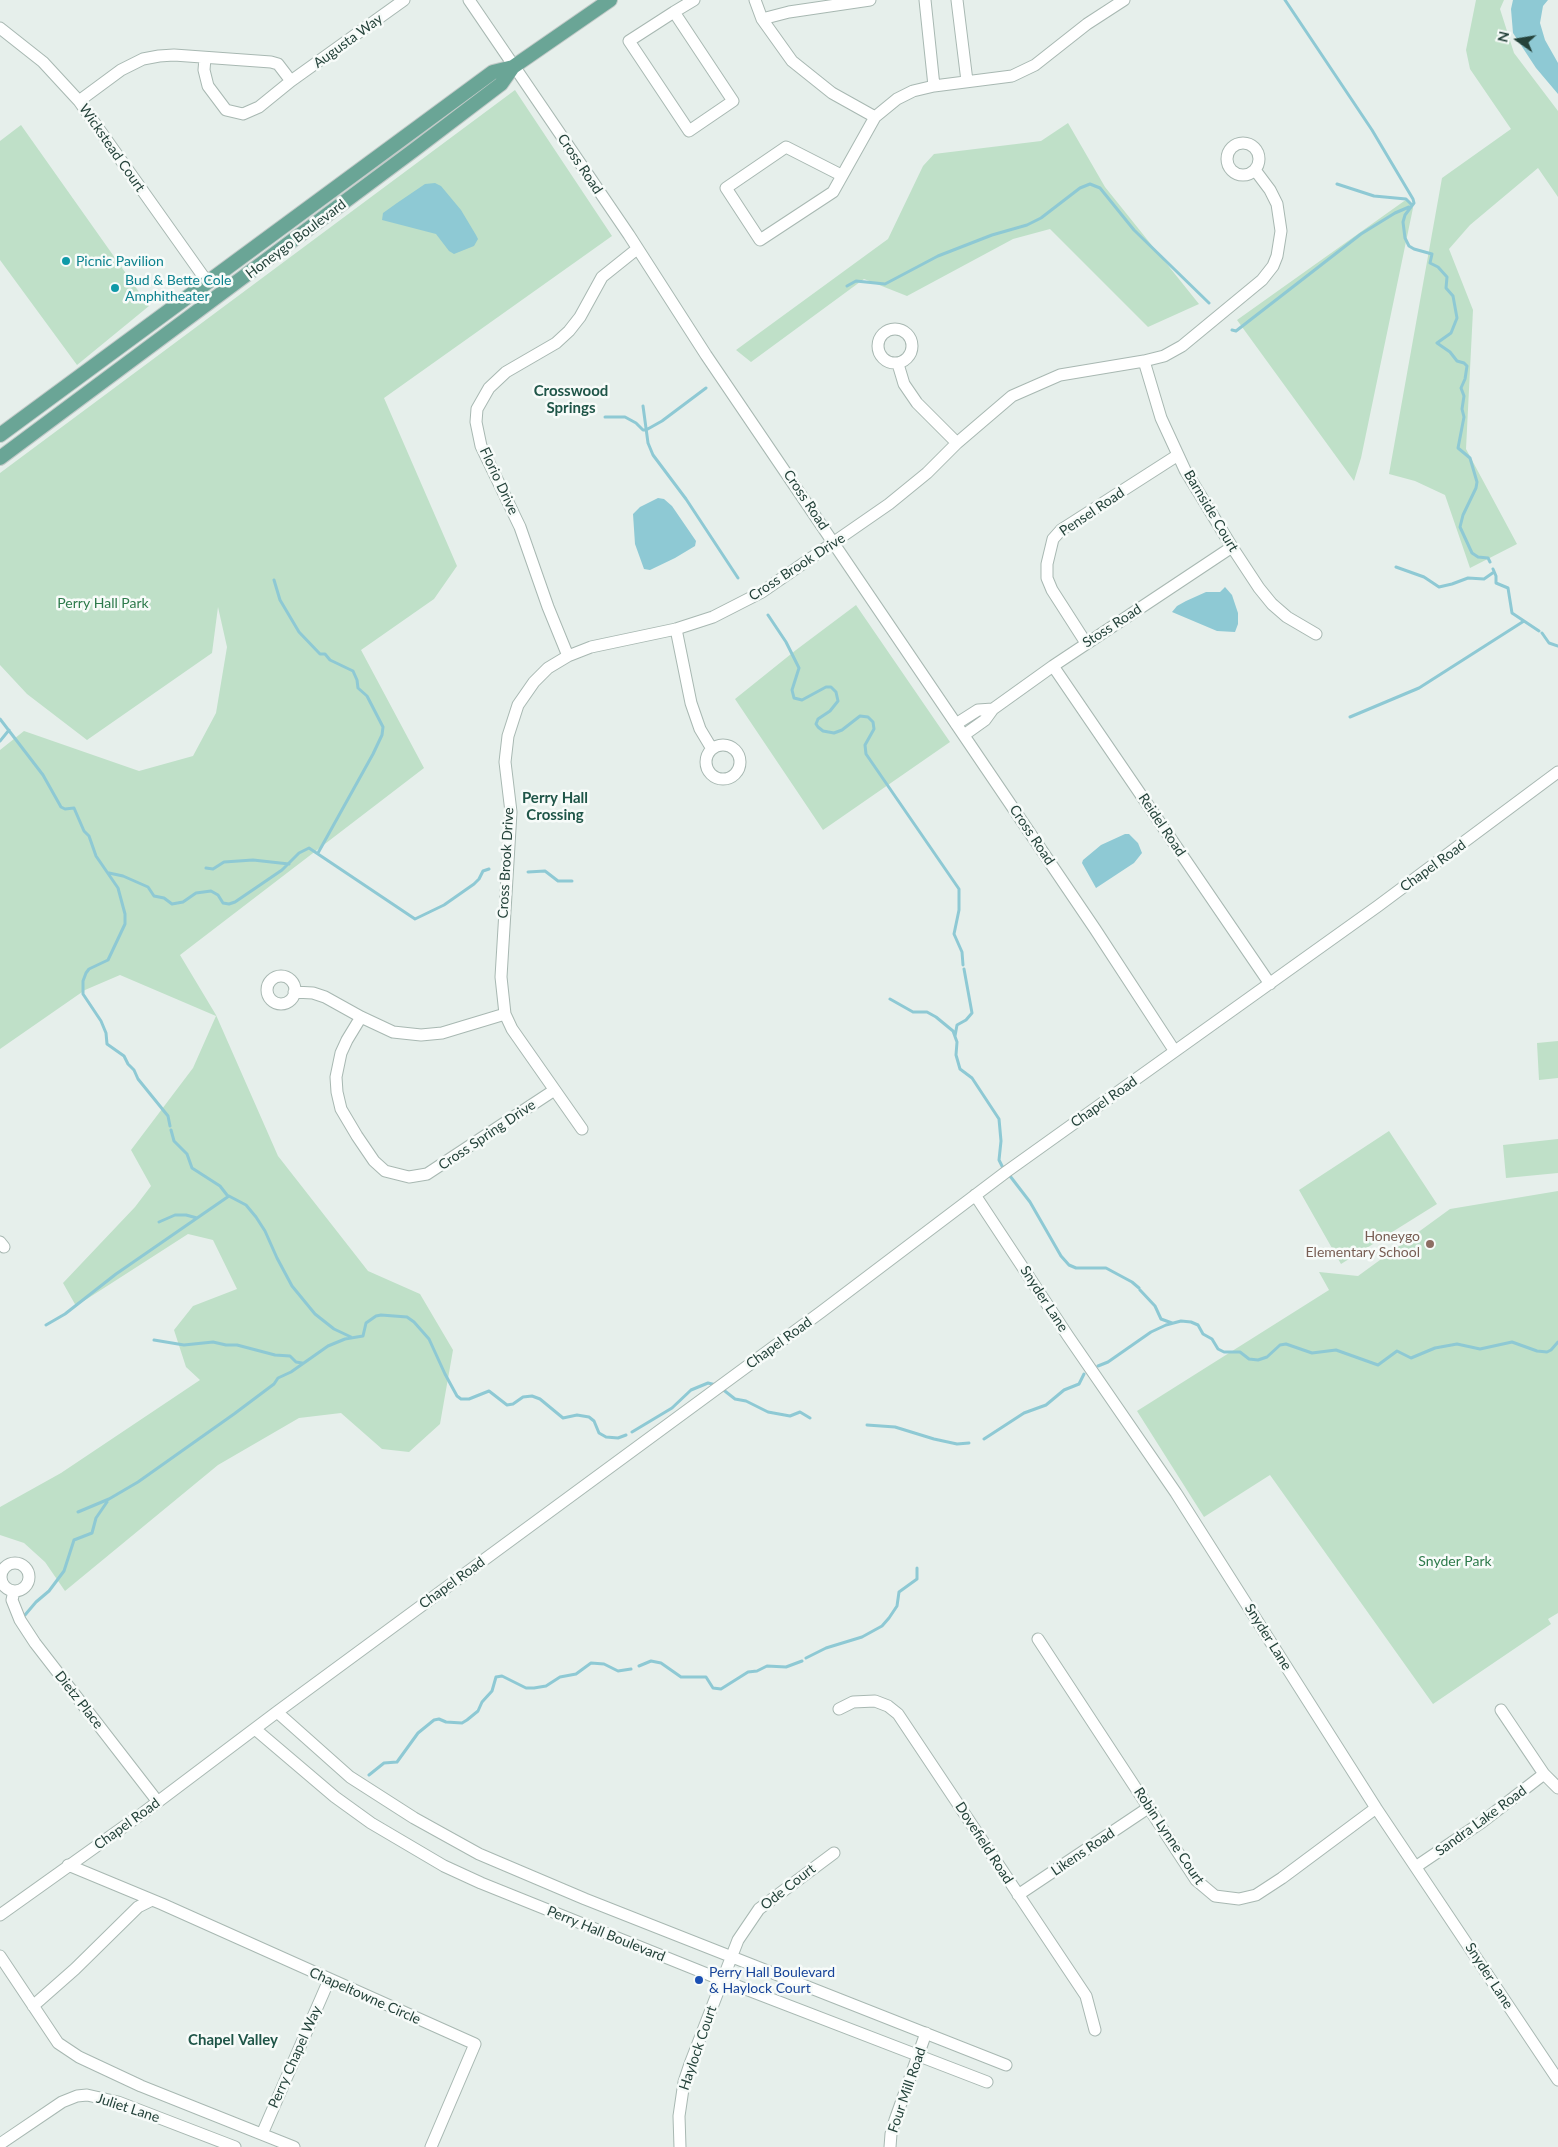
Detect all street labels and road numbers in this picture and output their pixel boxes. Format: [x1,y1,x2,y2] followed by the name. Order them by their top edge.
[310,10,386,72] street label: Augusta Way
[75,101,149,195] street label: Wickstead Court
[554,131,606,197] street label: Cross Road
[243,196,349,282] street label: Honeygo Boulevard
[476,445,522,517] street label: Florio Drive
[780,467,832,533] street label: Cross Road
[1180,467,1242,555] street label: Barnside Court
[1056,484,1128,540] street label: Pensel Road
[746,530,848,604] street label: Cross Brook Drive
[1079,601,1145,651] street label: Stoss Road
[1135,790,1189,860] street label: Reidel Road
[1006,802,1058,868] street label: Cross Road
[495,807,517,919] street label: Cross Brook Drive
[1397,836,1469,896] street label: Chapel Road
[1068,1073,1140,1131] street label: Chapel Road
[435,1096,539,1174] street label: Cross Spring Drive
[1016,1263,1072,1335] street label: Snyder Lane
[743,1313,815,1373] street label: Chapel Road
[416,1553,488,1613] street label: Chapel Road
[1241,1601,1295,1673] street label: Snyder Lane
[51,1668,107,1732] street label: Dietz Place
[1432,1782,1530,1860] street label: Sandra Lake Road
[1130,1784,1208,1888] street label: Robin Lynne Court
[91,1794,163,1854] street label: Chapel Road
[951,1799,1017,1887] street label: Dovefield Road
[1048,1825,1118,1879] street label: Likens Road
[757,1860,819,1914] street label: Ode Court
[544,1903,668,1965] street label: Perry Hall Boulevard
[1461,1940,1517,2012] street label: Snyder Lane
[307,1964,423,2028] street label: Chapeltowne Circle
[265,2003,325,2111] street label: Perry Chapel Way
[676,2004,720,2092] street label: Haylock Court
[885,2045,929,2135] street label: Four Mill Road
[94,2090,162,2126] street label: Juliet Lane

